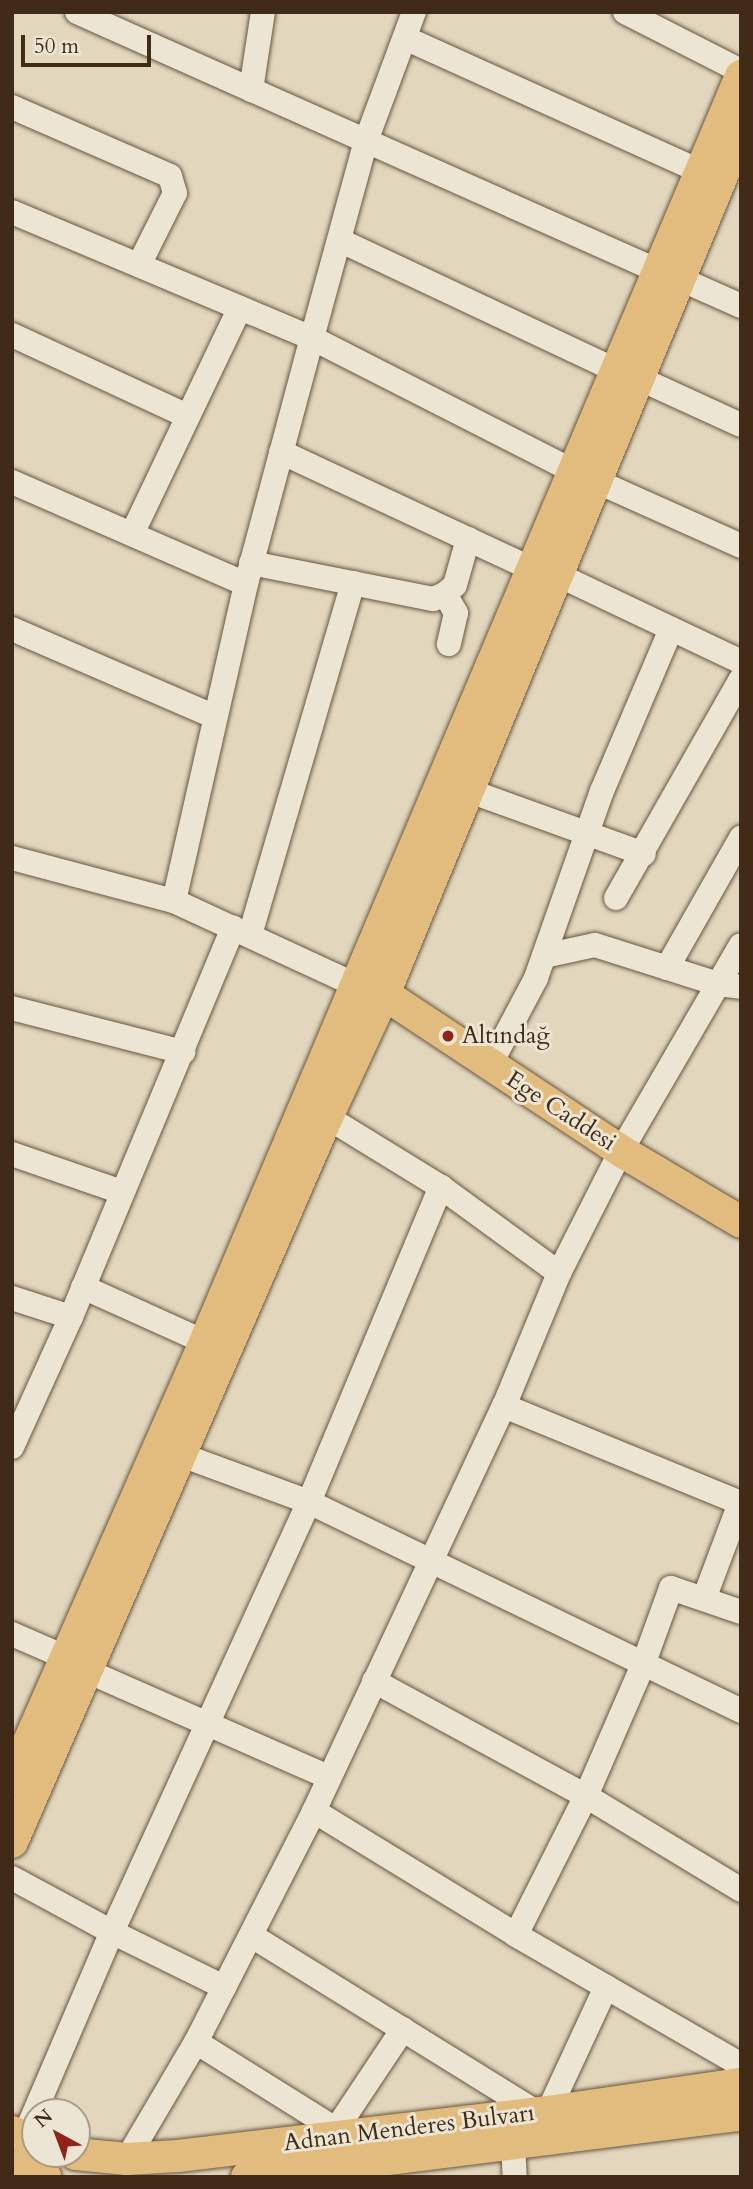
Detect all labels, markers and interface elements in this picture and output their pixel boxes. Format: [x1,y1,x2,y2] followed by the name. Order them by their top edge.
[24,21,154,65] scale bar
[34,32,79,61] text: 50 m
[462,1022,550,1050] place label: Altındağ
[440,1028,456,1044] marker: Altındağ
[501,1065,621,1157] street label: Ege Caddesi
[21,2098,91,2168] north arrow
[282,2098,536,2158] street label: Adnan Menderes Bulvarı
[29,2103,58,2134] text: N

